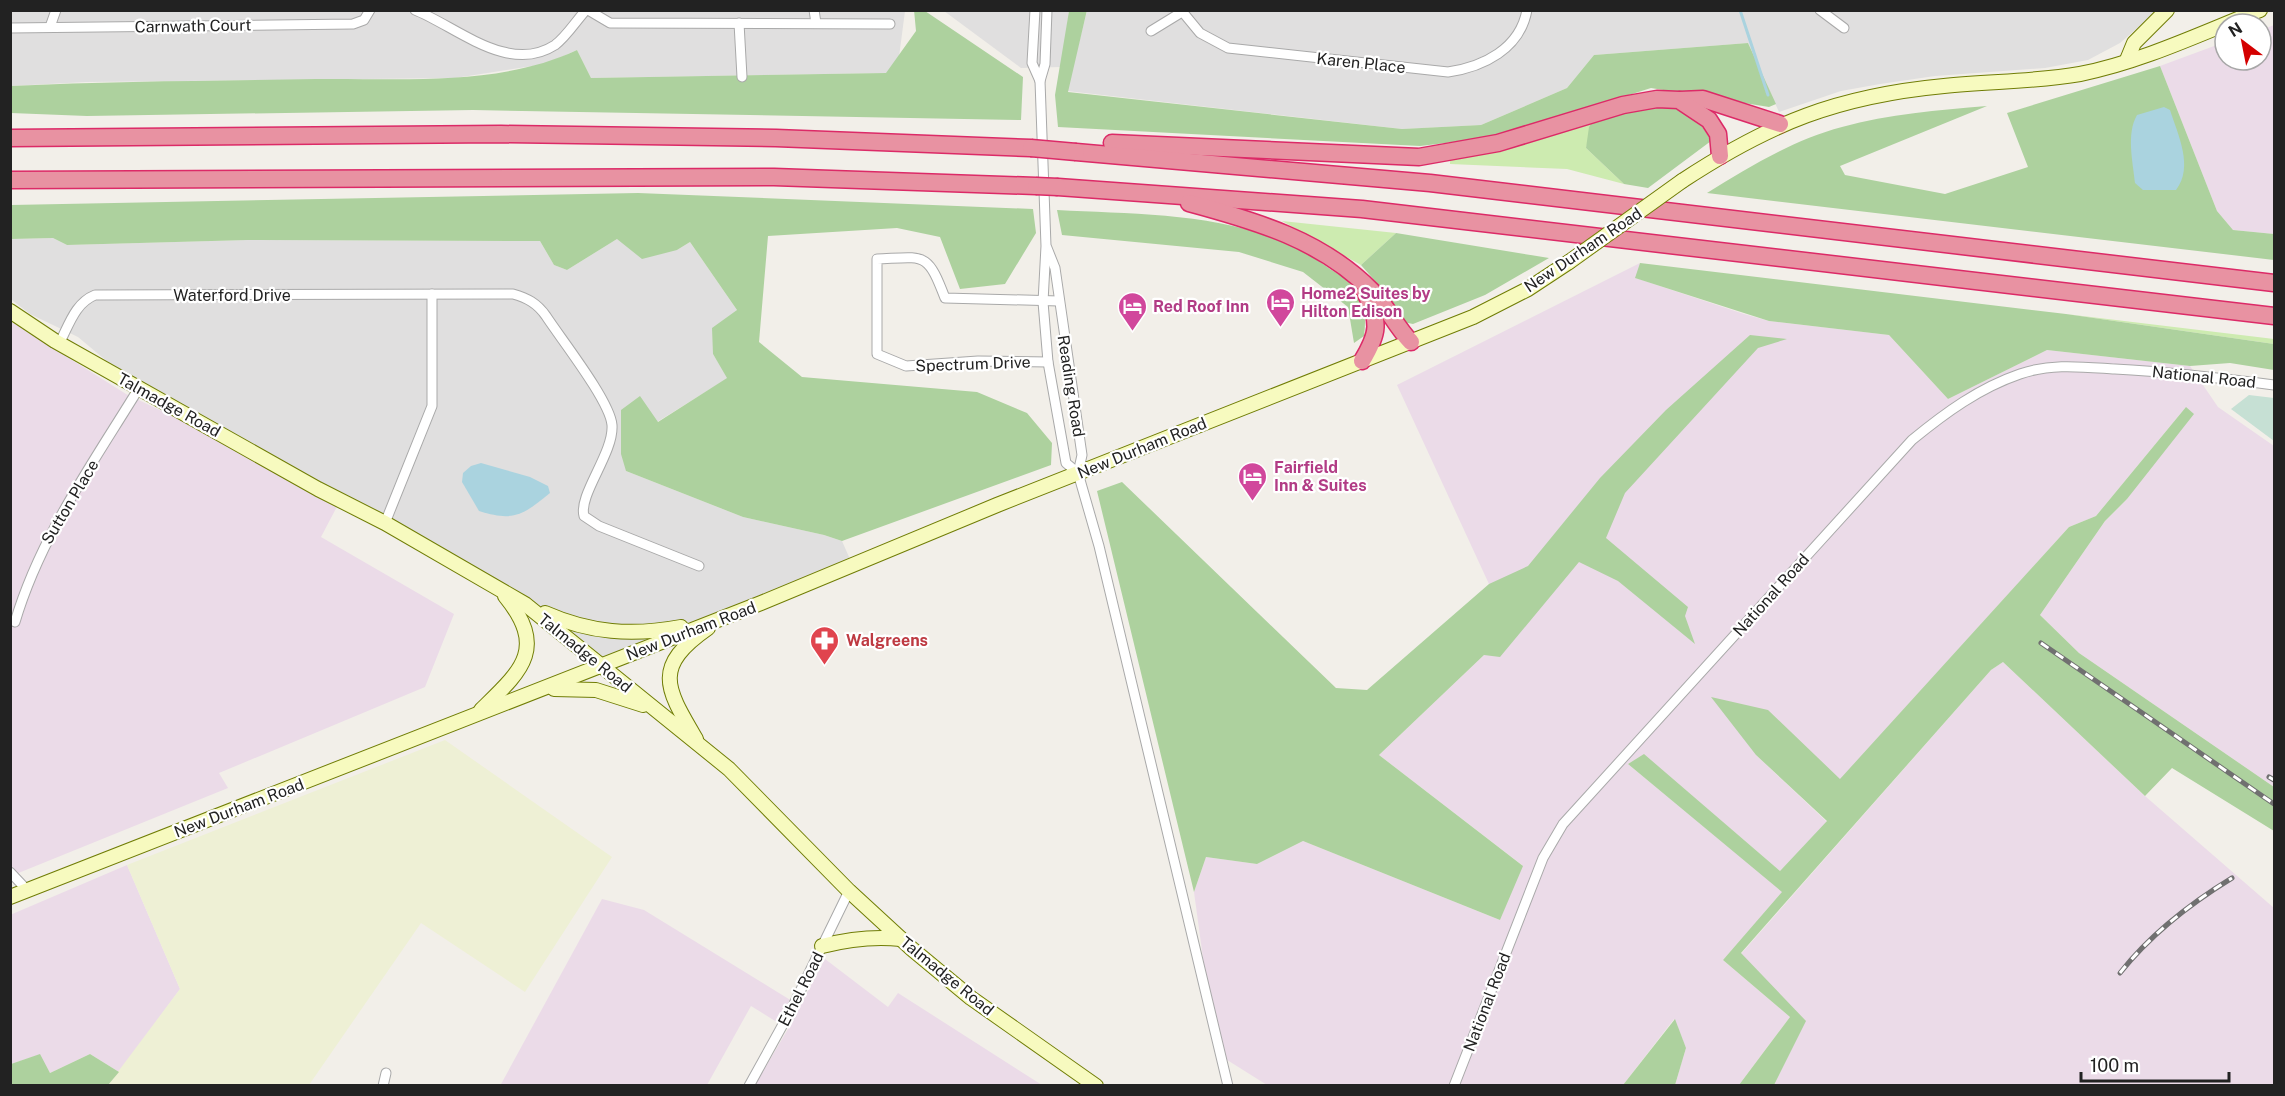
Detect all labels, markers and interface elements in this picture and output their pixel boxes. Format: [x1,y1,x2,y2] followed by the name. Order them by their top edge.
[2213,12,2273,72] north arrow
[134,15,252,37] street label: Carnwath Court
[2225,18,2246,41] text: N
[1316,49,1406,77] street label: Karen Place
[1521,204,1645,296] street label: New Durham Road
[1301,284,1431,321] place label: Home2 Suites by Hilton Edison
[173,286,291,305] street label: Waterford Drive
[1264,286,1296,328] hotel icon: Home2 Suites by Hilton Edison
[1116,290,1148,332] hotel icon: Red Roof Inn
[1153,297,1249,316] place label: Red Roof Inn
[1054,334,1088,438] street label: Reading Road
[915,352,1031,376] street label: Spectrum Drive
[2151,362,2257,392] street label: National Road
[114,369,224,441] street label: Talmadge Road
[1075,413,1209,483] street label: New Durham Road
[37,456,103,548] street label: Sutton Place
[1274,458,1367,495] place label: Fairfield Inn & Suites
[1237,460,1269,502] hotel icon: Fairfield Inn & Suites
[1729,550,1813,640] street label: National Road
[623,597,759,665] street label: New Durham Road
[534,610,636,696] street label: Talmadge Road
[809,624,841,666] pharmacy icon: Walgreens
[846,631,928,650] place label: Walgreens
[171,774,307,842] street label: New Durham Road
[896,933,998,1019] street label: Talmadge Road
[774,949,828,1029] street label: Ethel Road
[1459,950,1515,1054] street label: National Road
[2081,1045,2230,1083] scale bar
[2090,1055,2139,1076] text: 100 m

